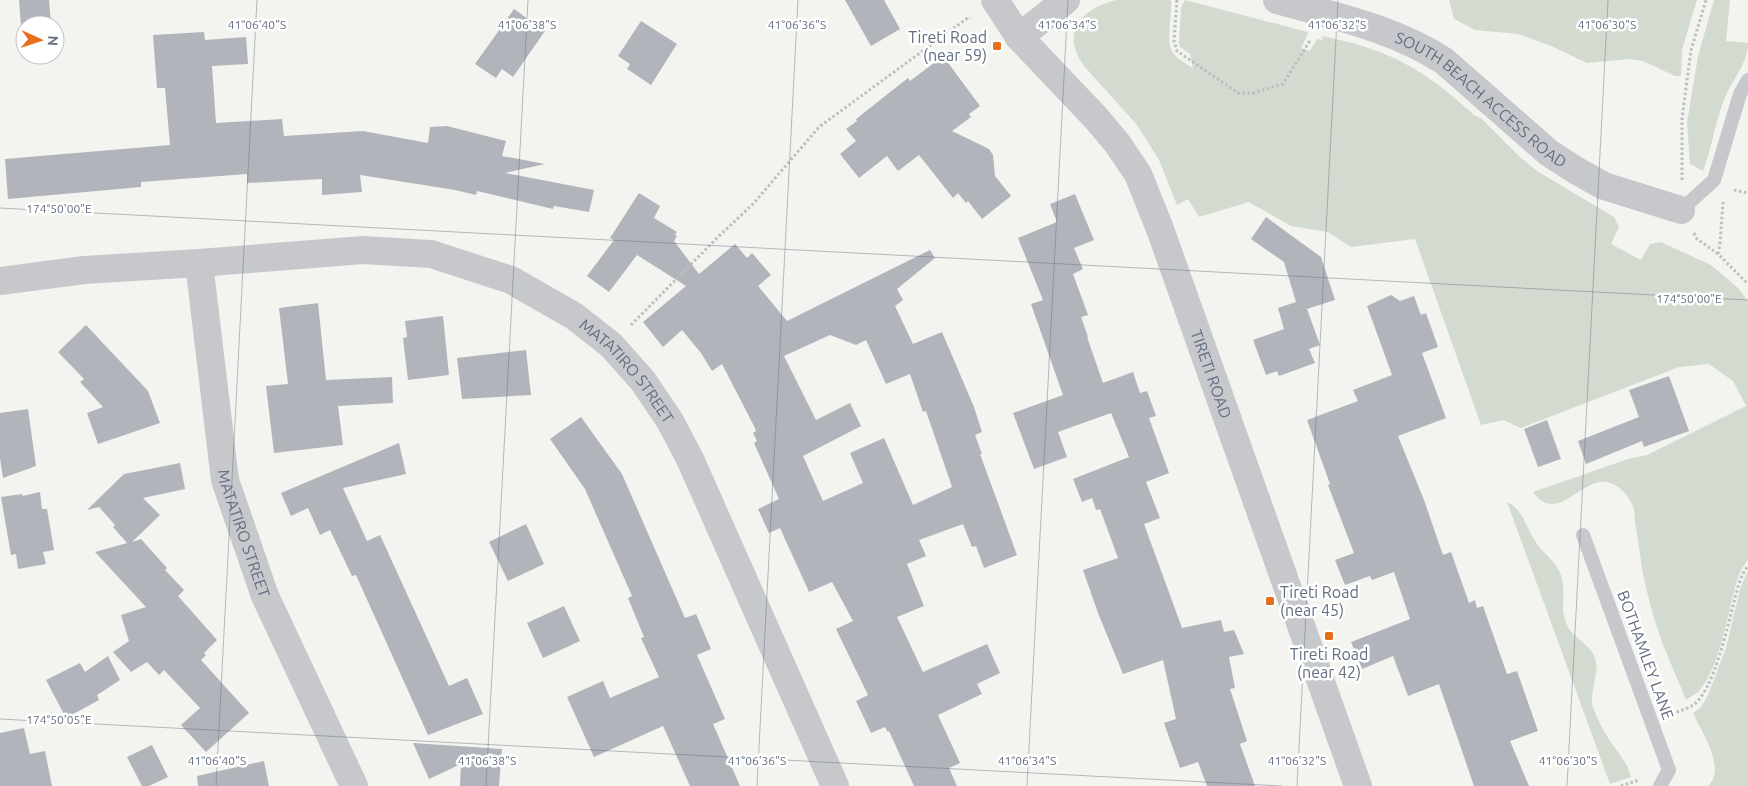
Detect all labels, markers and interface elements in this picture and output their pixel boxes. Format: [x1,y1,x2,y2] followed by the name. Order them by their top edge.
[15,15,65,65] north arrow
[228,18,286,31] text: 41°06'40"S
[498,18,556,31] text: 41°06'38"S
[768,18,826,31] text: 41°06'36"S
[1038,18,1096,31] text: 41°06'34"S
[1308,18,1366,31] text: 41°06'32"S
[1578,18,1636,31] text: 41°06'30"S
[908,28,987,65] place label: Tireti Road (near 59)
[1393,28,1570,171] street label: SOUTH BEACH ACCESS ROAD
[45,35,61,46] text: N
[991,40,1003,52] marker: Tireti Road (near 59)
[26,202,92,215] text: 174°50'00"E
[1656,292,1722,305] text: 174°50'00"E
[576,315,678,426] street label: MATATIRO STREET
[1188,327,1236,421] street label: TIRETI ROAD
[215,468,274,600] street label: MATATIRO STREET
[1280,583,1359,620] place label: Tireti Road (near 45)
[1614,588,1678,722] street label: BOTHAMLEY LANE
[1264,595,1276,607] marker: Tireti Road (near 45)
[1323,630,1335,642] marker: Tireti Road (near 42)
[1290,645,1368,682] place label: Tireti Road (near 42)
[26,713,92,726] text: 174°50'05"E
[188,754,246,767] text: 41°06'40"S
[458,754,516,767] text: 41°06'38"S
[728,754,786,767] text: 41°06'36"S
[998,754,1056,767] text: 41°06'34"S
[1268,754,1326,767] text: 41°06'32"S
[1539,754,1597,767] text: 41°06'30"S

